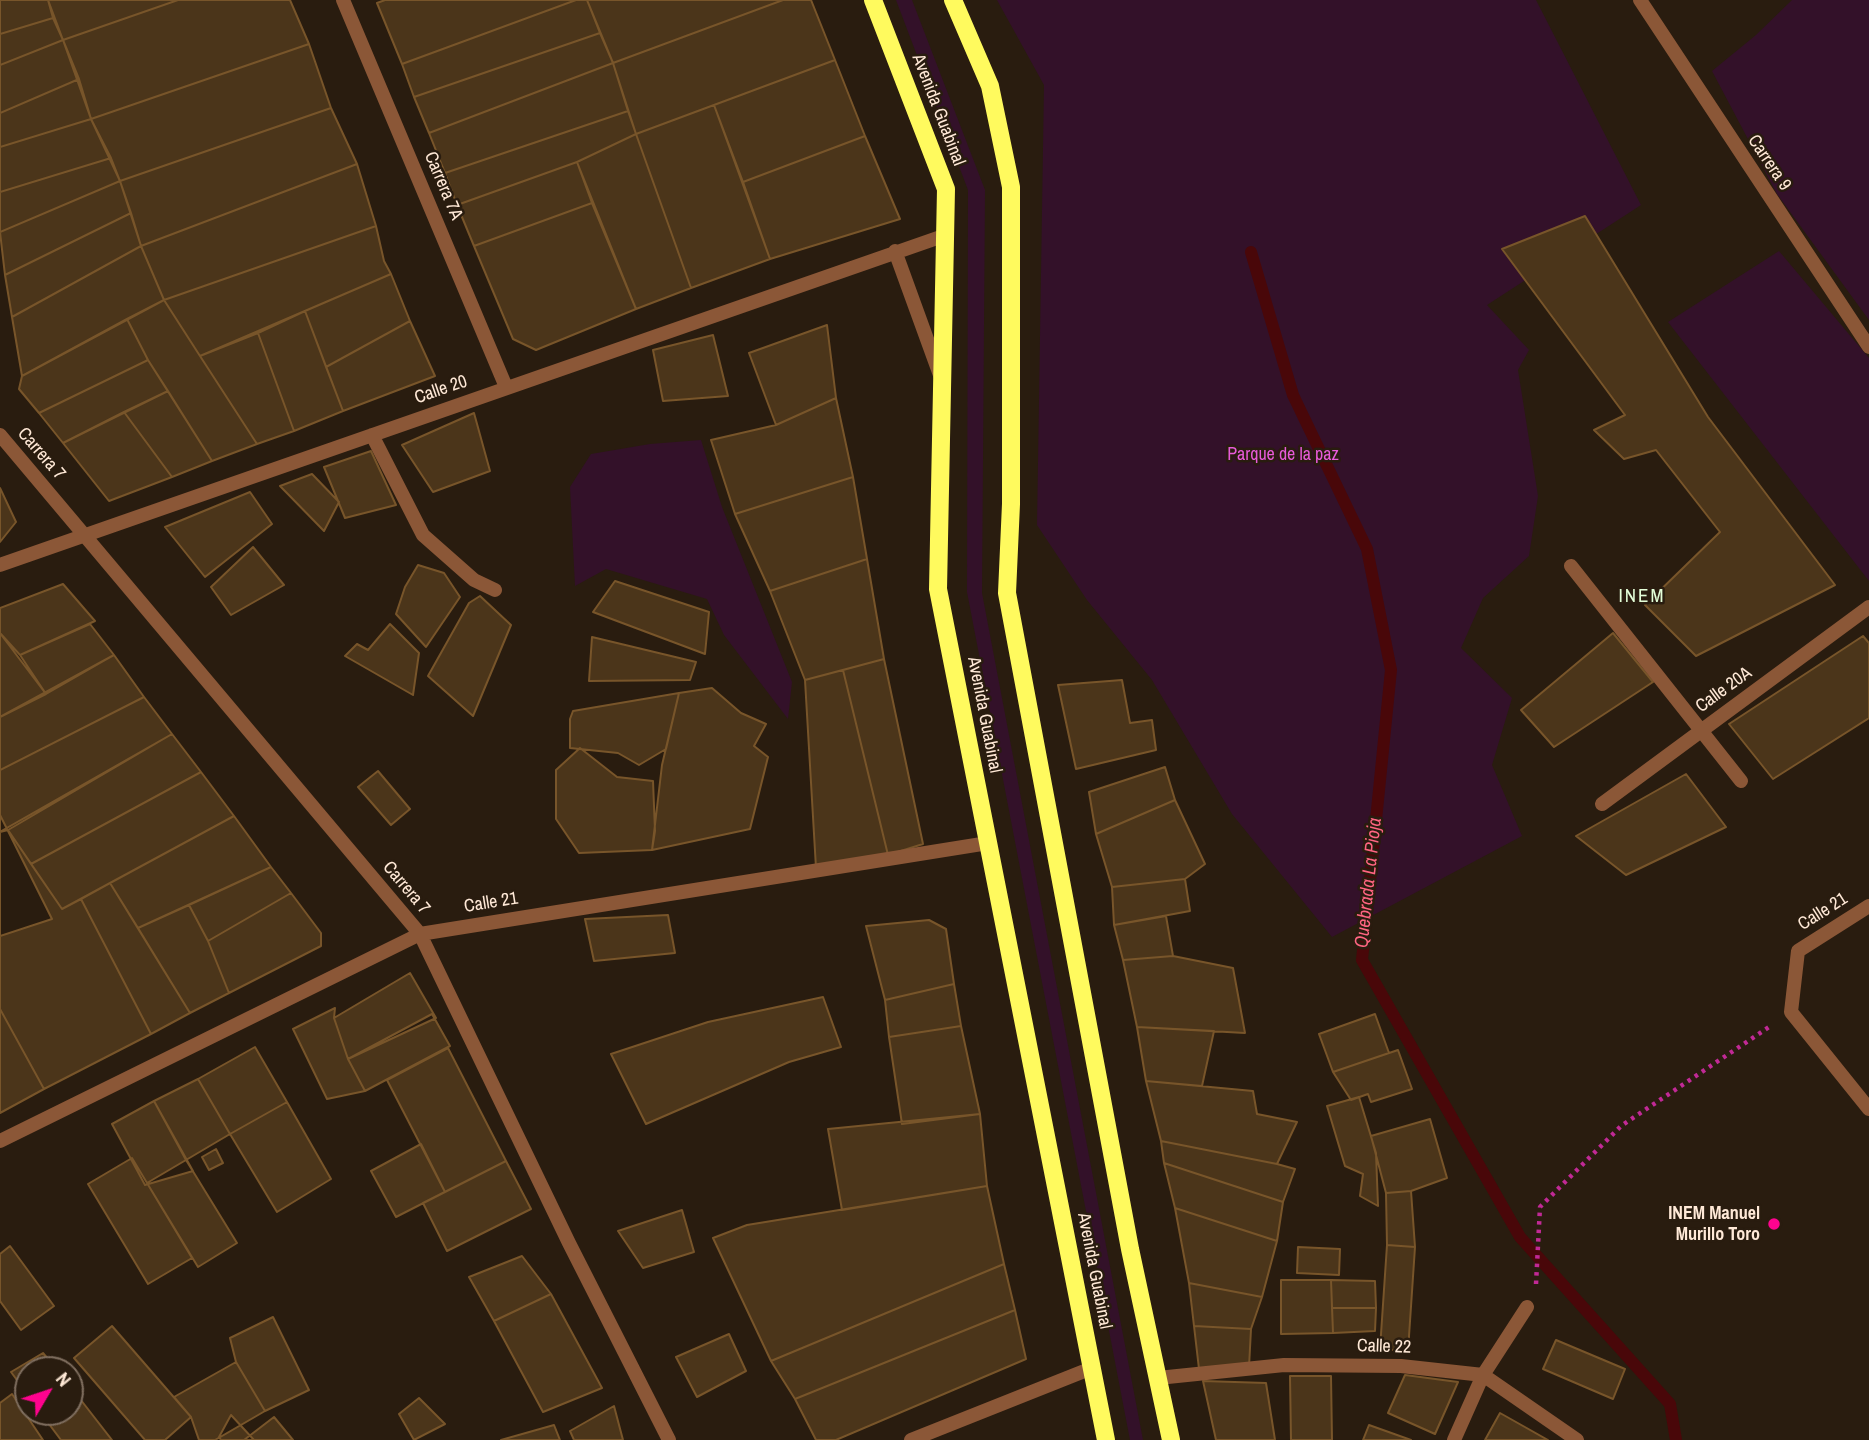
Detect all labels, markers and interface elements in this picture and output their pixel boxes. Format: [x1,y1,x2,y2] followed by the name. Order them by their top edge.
[907,51,969,169] street label: Avenida Guabinal
[1743,131,1795,195] street label: Carrera 9
[419,149,467,223] street label: Carrera 7A
[412,371,470,409] street label: Calle 20
[12,423,70,485] street label: Carrera 7
[1227,444,1339,466] park label: Parque de la paz
[1619,586,1665,608] district label: INEM
[962,655,1006,775] street label: Avenida Guabinal
[1692,662,1756,718] street label: Calle 20A
[1351,817,1387,949] water label: Quebrada La Pioja
[378,857,434,919] street label: Carrera 7
[463,888,519,918] street label: Calle 21
[1794,888,1852,936] street label: Calle 21
[1668,1203,1760,1246] place label: INEM Manuel Murillo Toro
[1072,1211,1116,1331] street label: Avenida Guabinal
[1766,1216,1782,1232] marker: INEM Manuel Murillo Toro
[1357,1335,1411,1359] street label: Calle 22
[14,1356,84,1426] north arrow
[50,1366,77,1392] text: N

